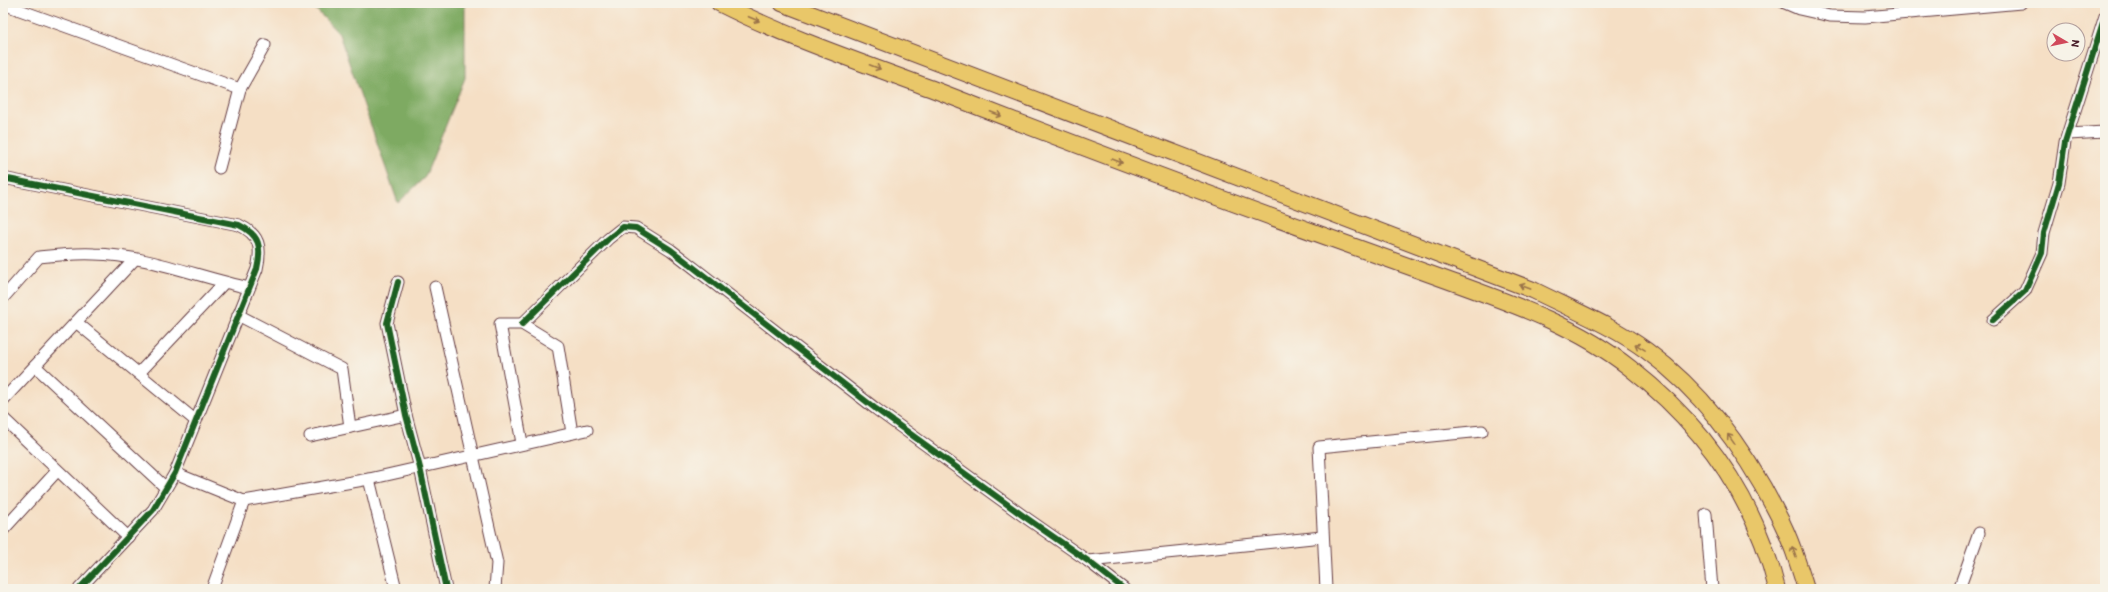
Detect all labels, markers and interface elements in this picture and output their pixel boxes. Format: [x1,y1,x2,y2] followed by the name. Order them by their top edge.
[748,15,760,23] one-way arrow
[2046,22,2086,62] north arrow
[2068,39,2082,48] text: N
[868,64,880,72] one-way arrow
[990,111,1002,119] one-way arrow
[1111,158,1123,165] one-way arrow
[1519,283,1531,291] one-way arrow
[1635,343,1646,351] one-way arrow
[1727,433,1735,444] one-way arrow
[1789,546,1797,558] one-way arrow

